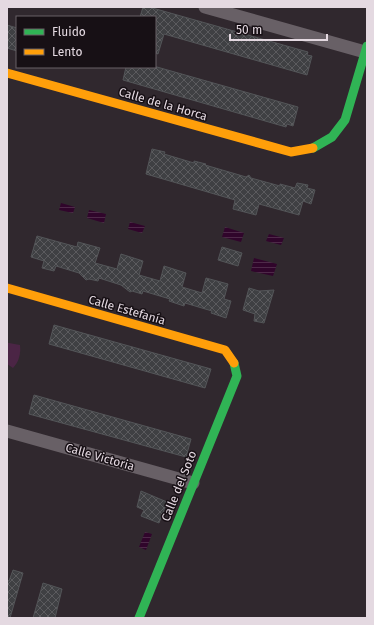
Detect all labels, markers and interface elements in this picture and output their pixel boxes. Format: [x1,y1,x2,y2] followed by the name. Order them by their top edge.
[16,16,156,68] legend
[230,16,327,42] scale bar
[236,23,262,37] text: 50 m
[52,25,86,39] text: Fluido
[52,45,82,59] text: Lento
[117,85,209,123] street label: Calle de la Horca
[87,292,167,328] street label: Calle Estefanía
[64,440,136,474] street label: Calle Victoria
[158,449,200,523] street label: Calle del Soto

